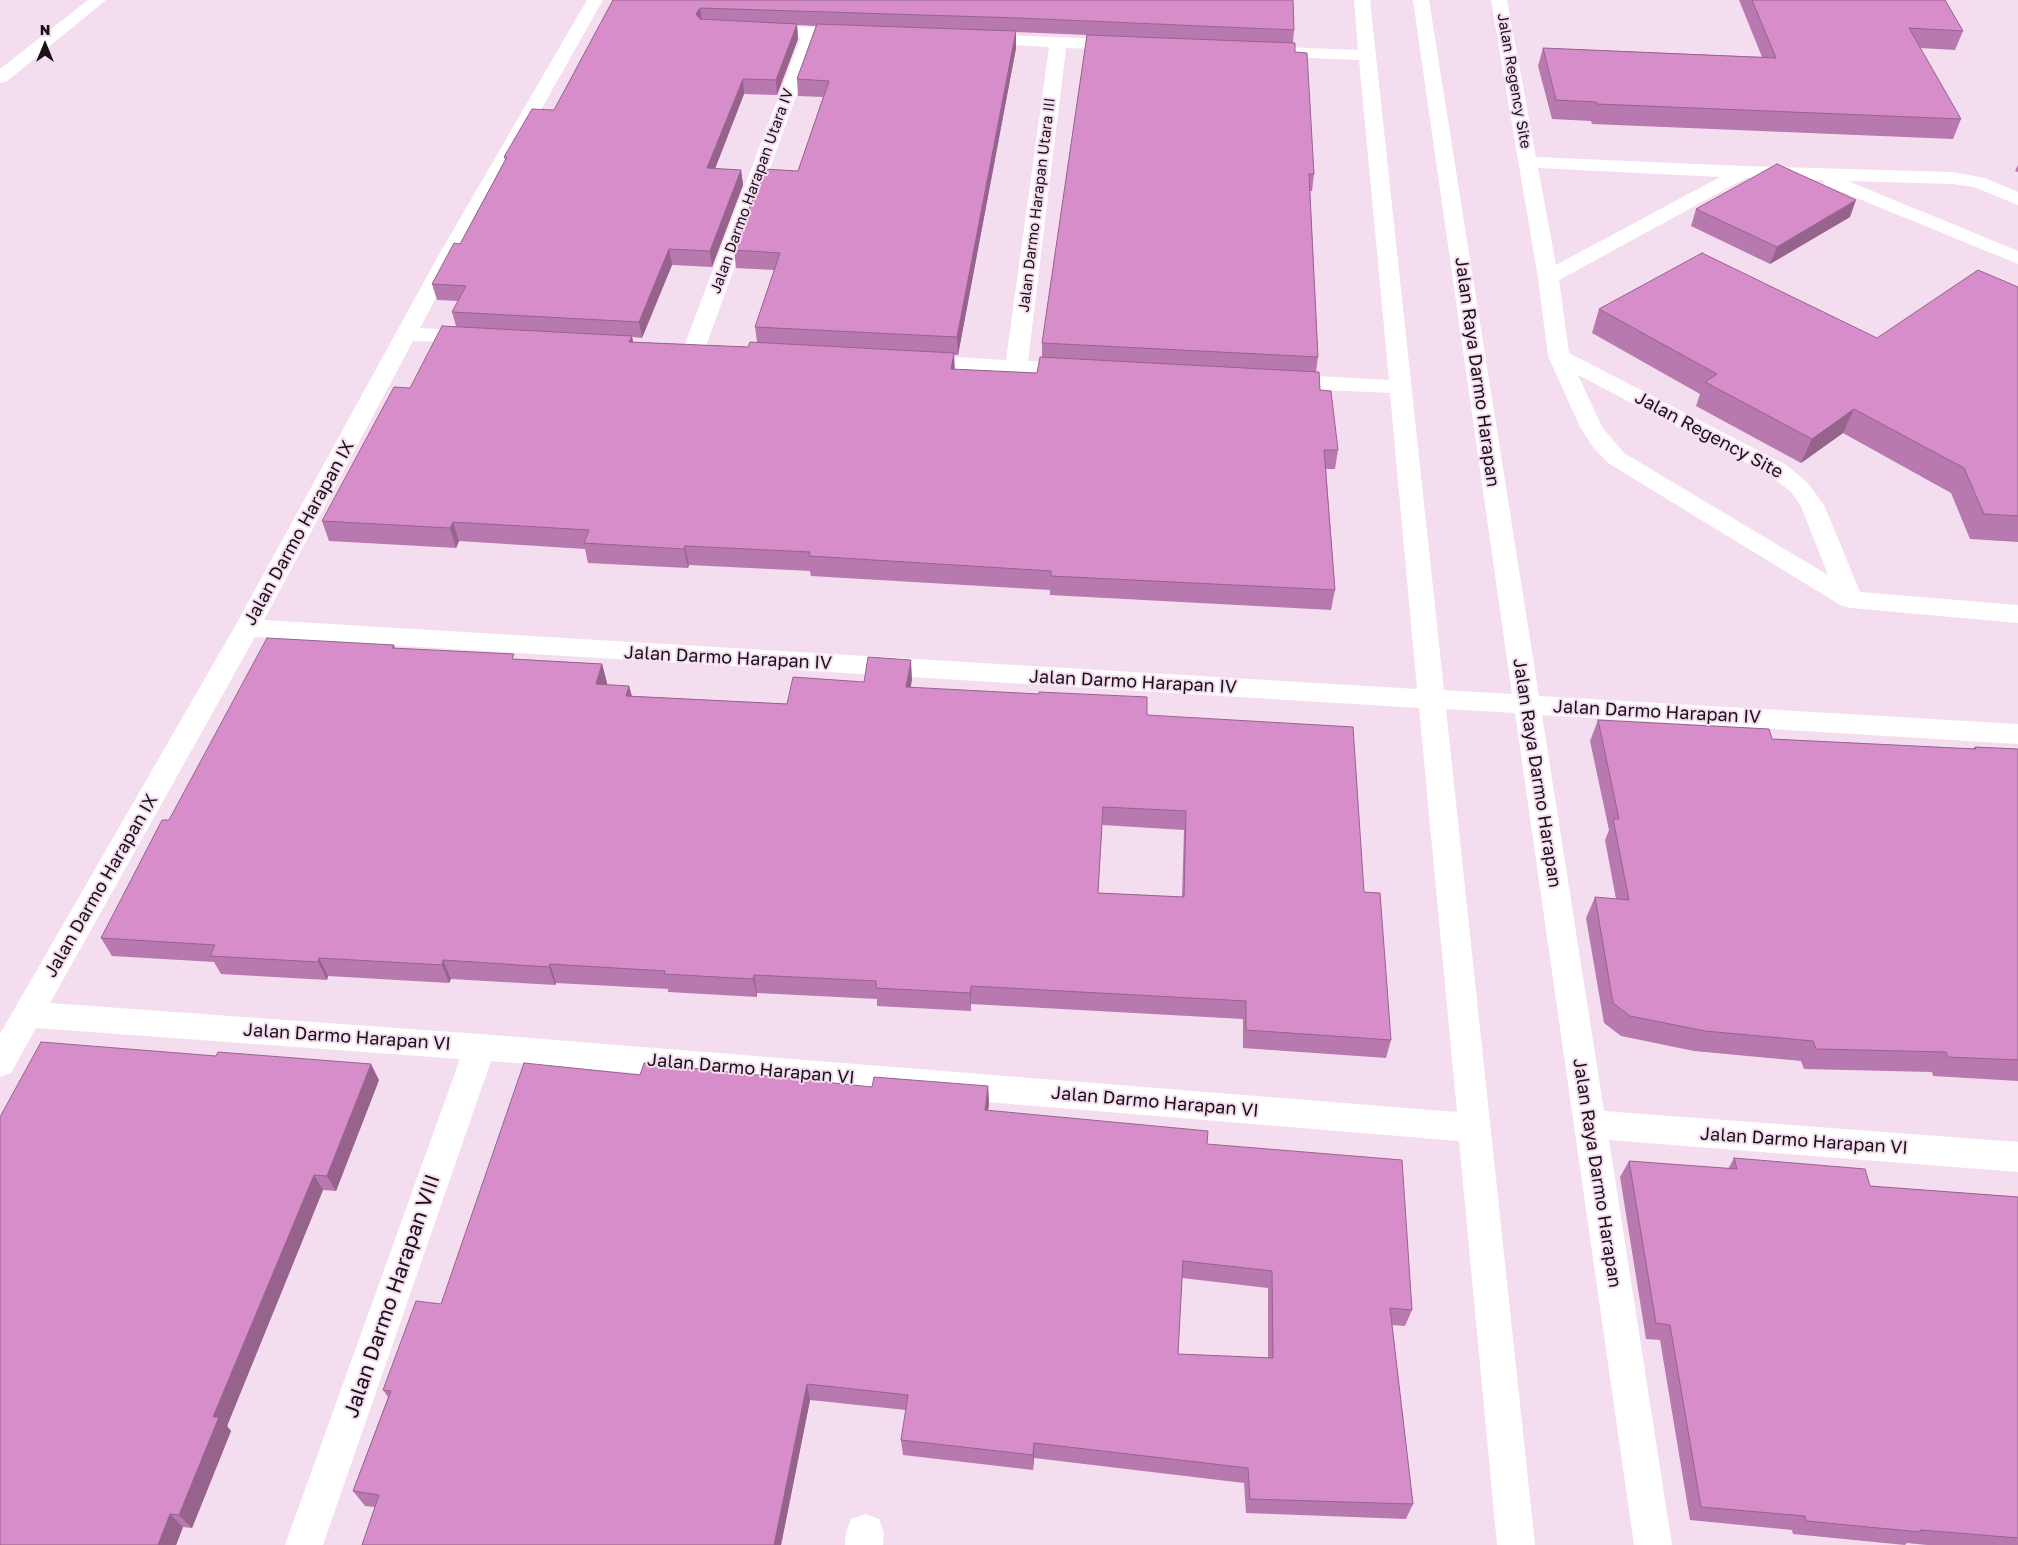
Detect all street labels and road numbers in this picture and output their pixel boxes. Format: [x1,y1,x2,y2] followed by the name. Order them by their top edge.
[1493,12,1535,150] street label: Jalan Regency Site
[706,86,798,296] street label: Jalan Darmo Harapan Utara IV
[1015,97,1059,313] street label: Jalan Darmo Harapan Utara III
[1450,256,1504,488] street label: Jalan Raya Darmo Harapan
[1631,387,1787,483] street label: Jalan Regency Site
[239,437,359,629] street label: Jalan Darmo Harapan IX
[624,642,832,674] street label: Jalan Darmo Harapan IV
[1508,657,1566,889] street label: Jalan Raya Darmo Harapan
[1029,666,1237,698] street label: Jalan Darmo Harapan IV
[1553,696,1761,728] street label: Jalan Darmo Harapan IV
[40,791,162,981] street label: Jalan Darmo Harapan IX
[242,1019,452,1055] street label: Jalan Darmo Harapan VI
[646,1049,856,1089] street label: Jalan Darmo Harapan VI
[1568,1057,1626,1289] street label: Jalan Raya Darmo Harapan
[1050,1082,1260,1122] street label: Jalan Darmo Harapan VI
[1699,1123,1909,1159] street label: Jalan Darmo Harapan VI
[338,1171,446,1421] street label: Jalan Darmo Harapan VIII

